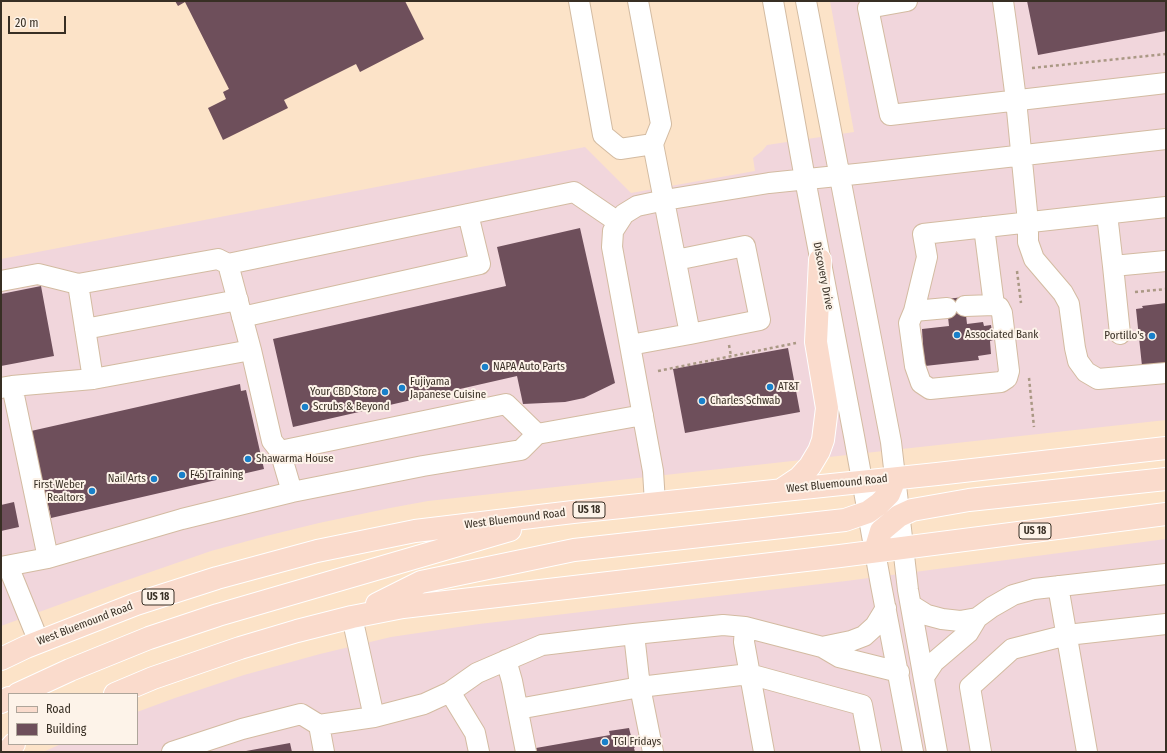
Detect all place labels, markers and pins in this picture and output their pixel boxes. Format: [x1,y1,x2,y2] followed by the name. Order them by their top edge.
[965,328,1038,342] place label: Associated Bank
[1104,329,1144,343] place label: Portillo's
[952,330,962,340] marker: Associated Bank
[1147,331,1157,341] marker: Portillo's
[493,360,565,374] place label: NAPA Auto Parts
[480,362,490,372] marker: NAPA Auto Parts
[410,375,486,401] place label: Fujiyama Japanese Cuisine
[778,380,799,394] place label: AT&T
[765,382,775,392] marker: AT&T
[397,383,407,393] marker: Fujiyama Japanese Cuisine
[310,385,377,399] place label: Your CBD Store
[380,387,390,397] marker: Your CBD Store
[710,394,780,408] place label: Charles Schwab
[697,396,707,406] marker: Charles Schwab
[313,400,390,414] place label: Scrubs & Beyond
[300,402,310,412] marker: Scrubs & Beyond
[256,452,334,466] place label: Shawarma House
[243,454,253,464] marker: Shawarma House
[190,468,243,482] place label: F45 Training
[177,470,187,480] marker: F45 Training
[108,472,146,486] place label: Nail Arts
[149,474,159,484] marker: Nail Arts
[34,478,84,504] place label: First Weber Realtors
[87,486,97,496] marker: First Weber Realtors
[613,735,661,749] place label: TGI Fridays
[600,737,610,747] marker: TGI Fridays

